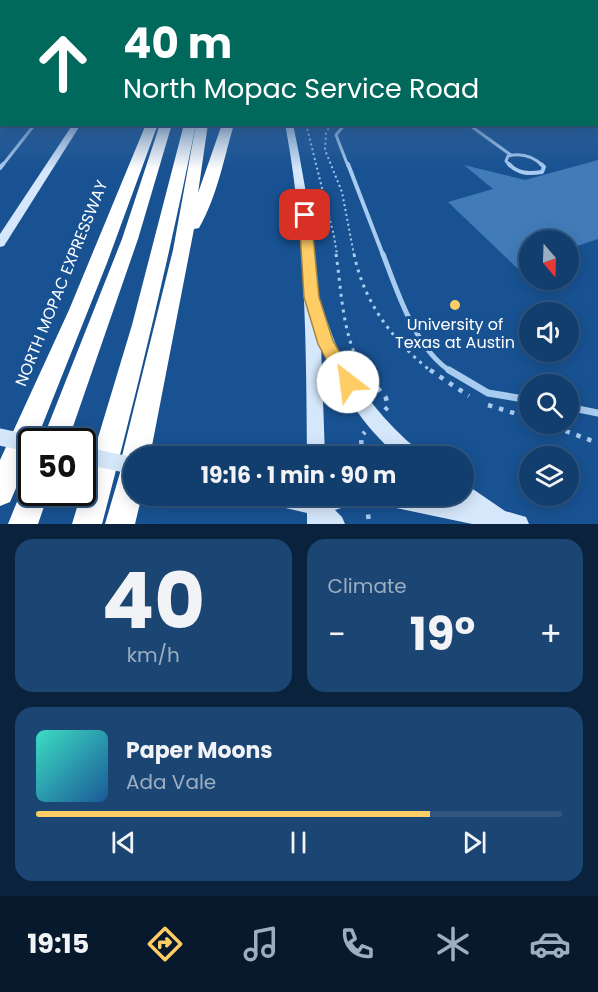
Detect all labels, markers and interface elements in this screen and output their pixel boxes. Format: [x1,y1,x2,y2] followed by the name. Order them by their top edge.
[123,14,232,73] text: 40 m
[24,24,102,102] icon: ahead
[123,70,479,107] text: North Mopac Service Road
[10,176,114,390] street label: NORTH MOPAC EXPRESSWAY
[279,189,330,240] pin
[288,198,321,231] icon: arrive
[519,230,579,290] north arrow
[519,230,579,506] map controls
[448,298,462,312] marker: University of Texas at Austin
[519,302,579,362] button: sound
[395,313,515,354] place label: University of Texas at Austin
[316,350,380,414] position arrow
[519,374,579,434] button: search
[18,428,96,506] speed limit sign: 50
[519,446,579,506] button: layers
[201,460,396,491] text: 19:16 · 1 min · 90 m
[101,546,205,655] text: 40
[328,572,407,600] text: Climate
[410,603,475,666] text: 19°
[328,611,346,658] text: −
[539,611,562,658] text: +
[127,641,180,669] text: km/h
[126,735,273,766] text: Paper Moons
[126,768,216,796] text: Ada Vale
[107,826,140,859] icon: previous
[282,826,315,859] icon: pause
[458,826,491,859] icon: next
[144,923,186,965] icon: directions
[240,923,282,965] icon: music
[336,923,378,965] icon: phone
[432,923,474,965] icon: climate
[529,923,571,965] icon: car
[27,925,89,962] text: 19:15

